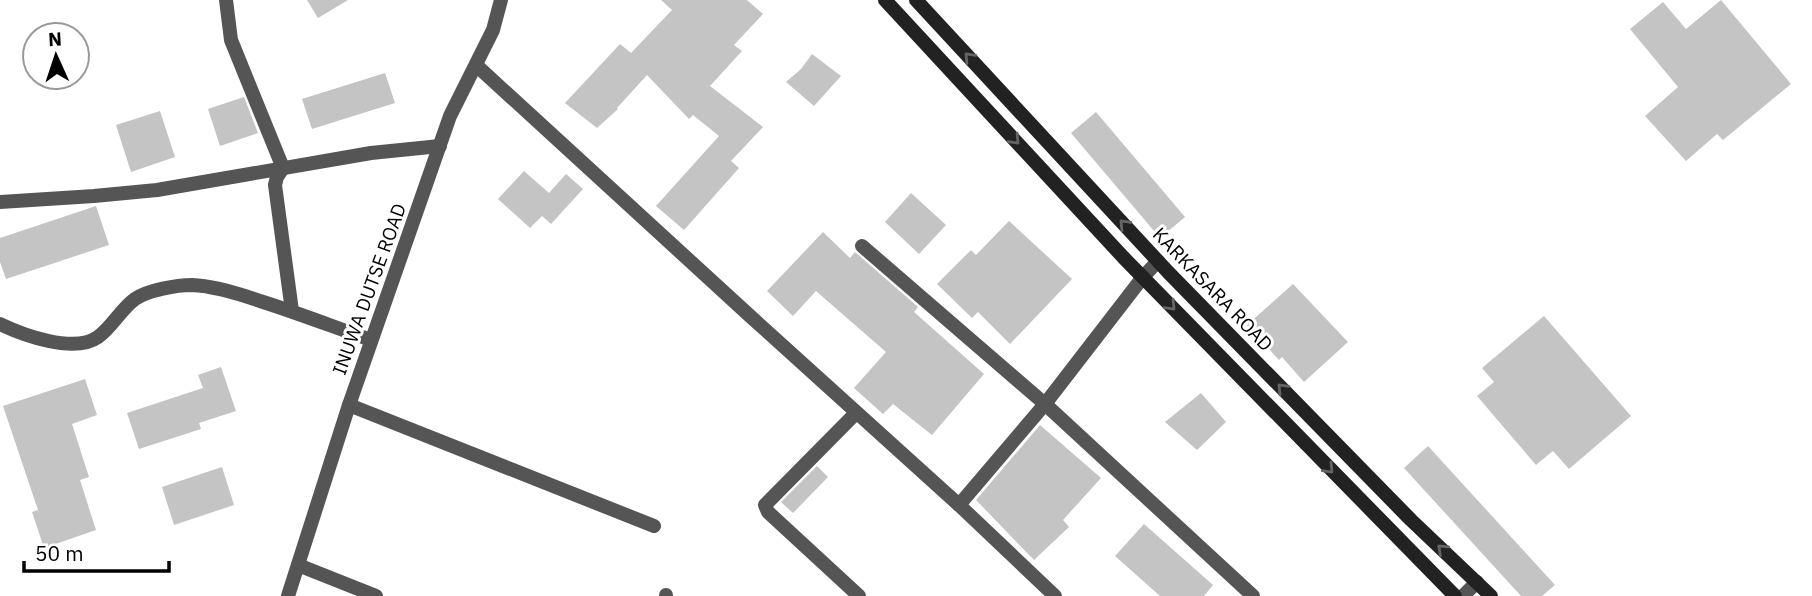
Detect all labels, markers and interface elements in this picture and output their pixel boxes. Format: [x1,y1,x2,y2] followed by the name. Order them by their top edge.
[21,21,91,91] north arrow
[48,27,63,51] text: N
[965,52,977,65] one-way arrow
[1007,132,1019,145] one-way arrow
[327,200,411,378] street label: INUWA DUTSE ROAD
[1120,219,1132,232] one-way arrow
[1148,222,1278,356] street label: KARKASARA ROAD
[1162,298,1175,311] one-way arrow
[1277,383,1290,396] one-way arrow
[1321,461,1334,474] one-way arrow
[24,530,170,574] scale bar
[35,539,84,567] text: 50 m
[1437,545,1450,558] one-way arrow

